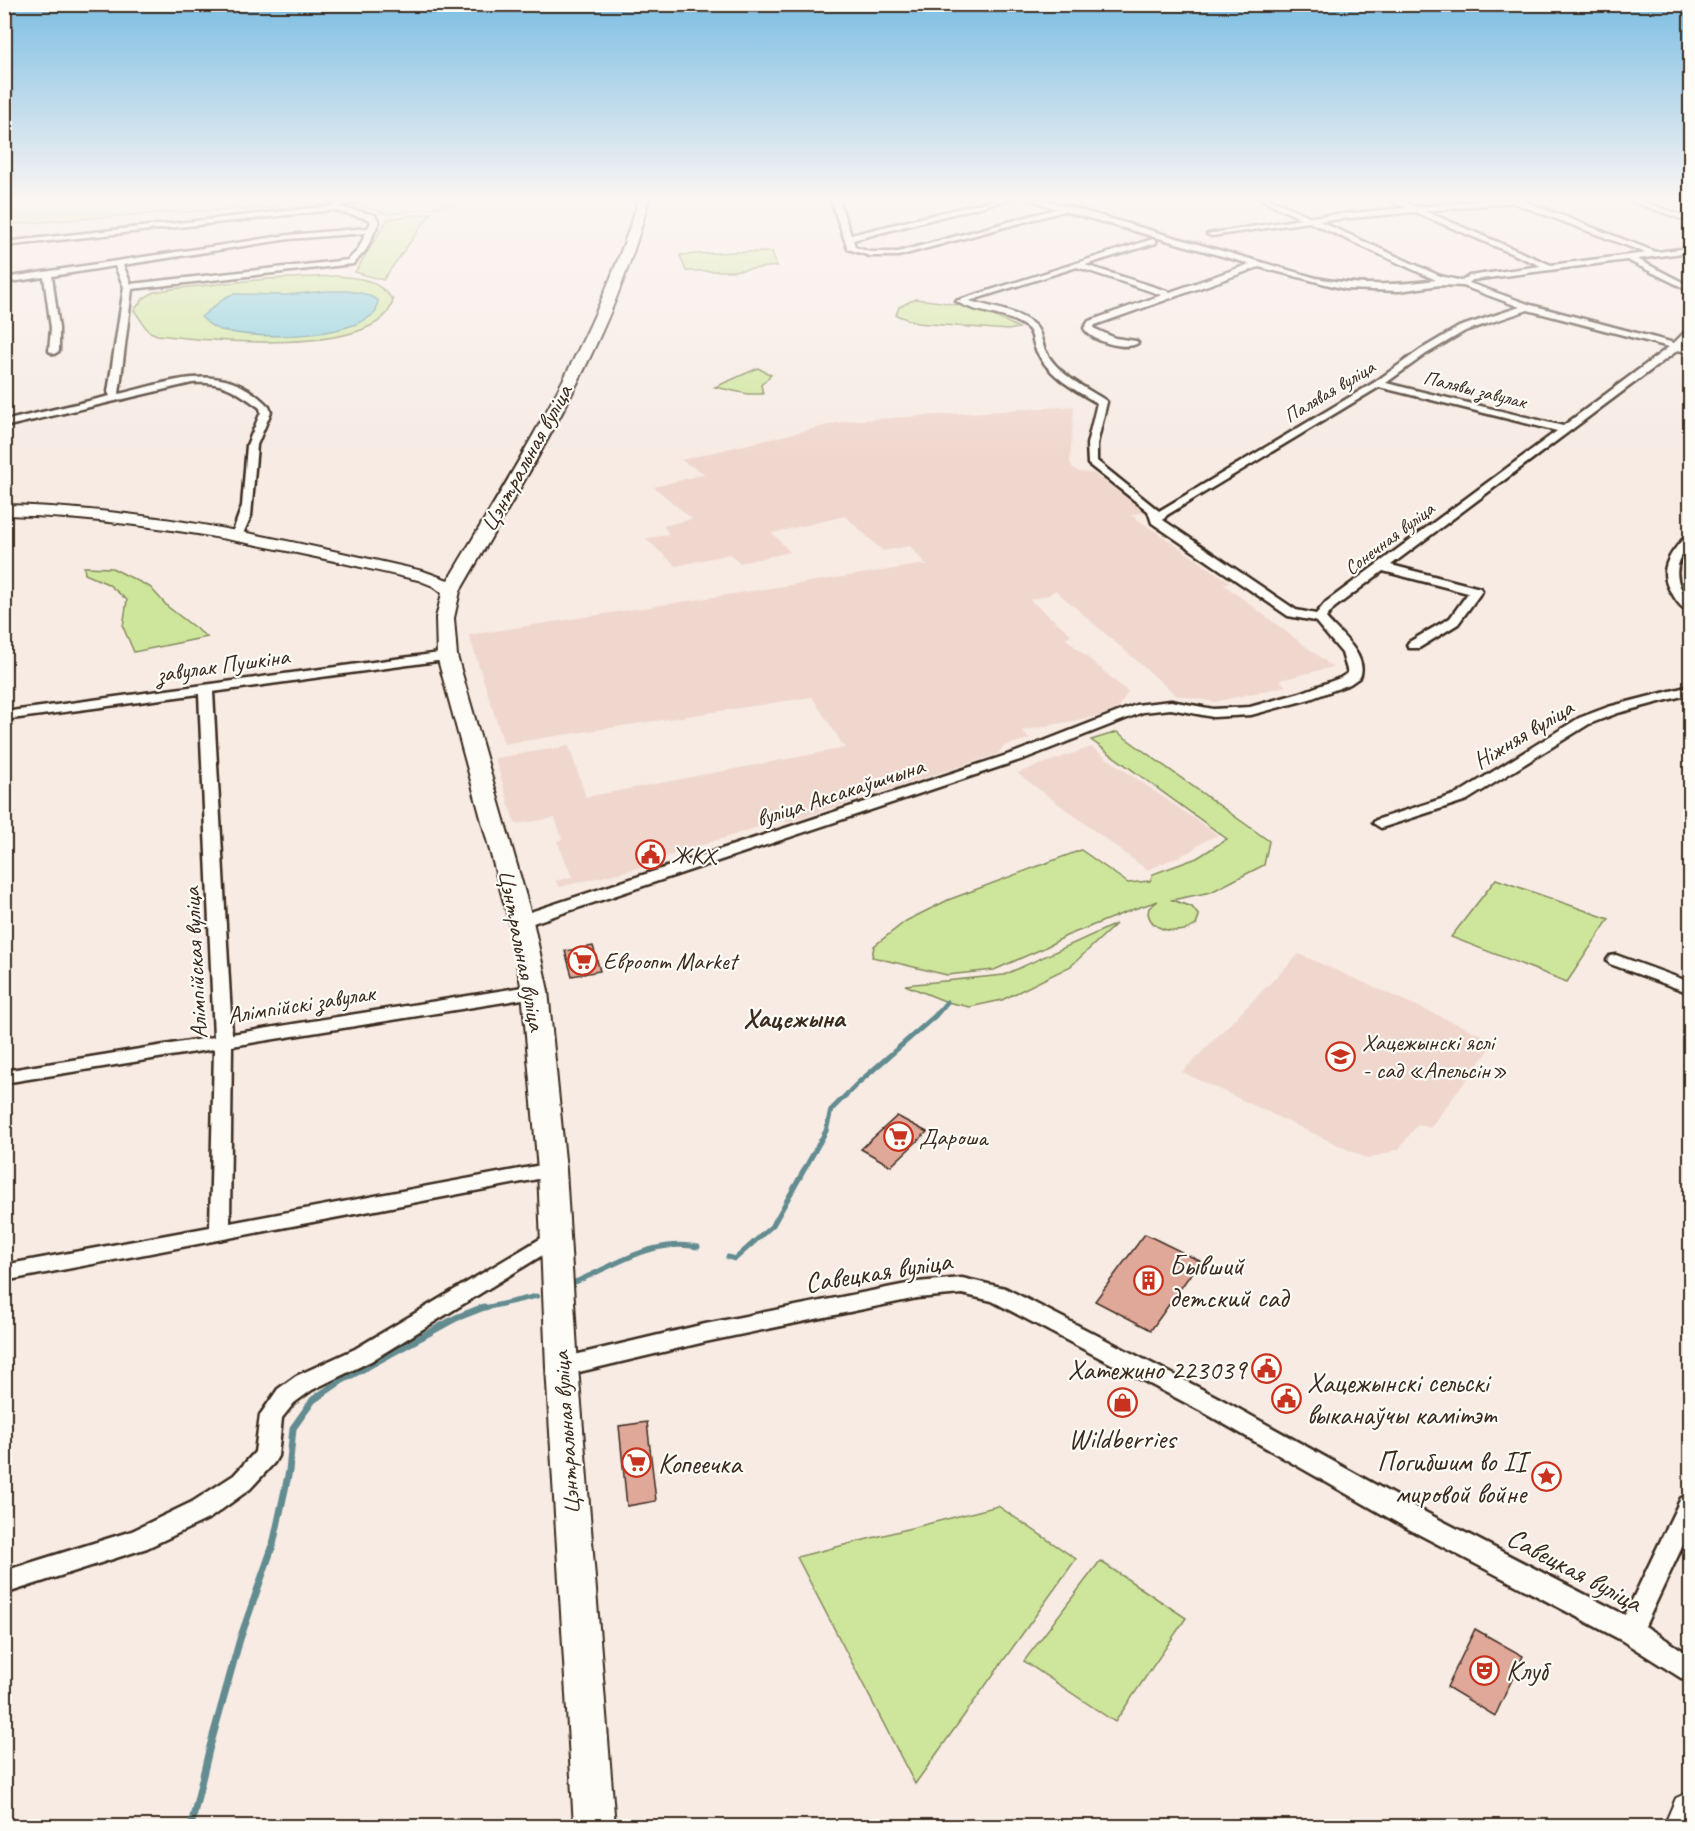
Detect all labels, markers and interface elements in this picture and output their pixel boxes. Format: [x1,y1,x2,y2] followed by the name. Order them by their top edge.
[1279,354,1380,428] street label: Палявая вуліца
[1421,365,1530,416] street label: Палявы завулак
[473,378,580,537] street label: Цэнтральная вуліца
[1339,496,1440,580] street label: Сонечная вуліца
[152,641,293,691] street label: завулак Пушкіна
[1467,692,1580,776] street label: Ніжняя вуліца
[752,750,929,833] street label: вуліца Аксакаўшчына
[634,839,666,871] public building icon: ЖКХ
[671,840,719,870] place label: ЖКХ
[492,867,553,1035] street label: Цэнтральная вуліца
[176,885,214,1040] street label: Алімпійская вуліца
[566,945,598,977] supermarket icon: Евроопт Market
[603,946,740,976] place label: Евроопт Market
[225,977,379,1031] street label: Алімпійскі завулак
[743,1001,846,1035] district label: Хацежына
[1362,1027,1507,1085] place label: Хацежынскі яслі - сад «Апельсін»
[1325,1040,1357,1072] school or university icon: Хацежынскі яслі - сад «Апельсін»
[882,1121,914,1153] supermarket icon: Дароша
[919,1122,989,1152] place label: Дароша
[802,1242,956,1300] street label: Савецкая вуліца
[1169,1248,1291,1315] place label: Бывший детский сад
[1132,1265,1164,1297] building icon: Бывший детский сад
[545,1349,587,1516] street label: Цэнтральная вуліца
[1068,1352,1248,1387] place label: Хатежино 223039
[1251,1353,1283,1385] public building icon: Хатежино 223039
[1307,1365,1497,1432] place label: Хацежынскі сельскі выканаўчы камітэт
[1270,1382,1302,1414] public building icon: Хацежынскі сельскі выканаўчы камітэт
[1106,1387,1138,1419] shop icon: Wildberries
[1068,1421,1178,1456] place label: Wildberries
[1377,1444,1532,1511] place label: Погибшим во II мировой войне
[658,1446,743,1481] place label: Копеечка
[621,1447,653,1479] supermarket icon: Копеечка
[1531,1461,1563,1493] place icon: Погибшим во II мировой войне
[1501,1519,1650,1620] street label: Савецкая вуліца
[1506,1653,1551,1688] place label: Клуб
[1469,1654,1501,1686] theatre icon: Клуб

